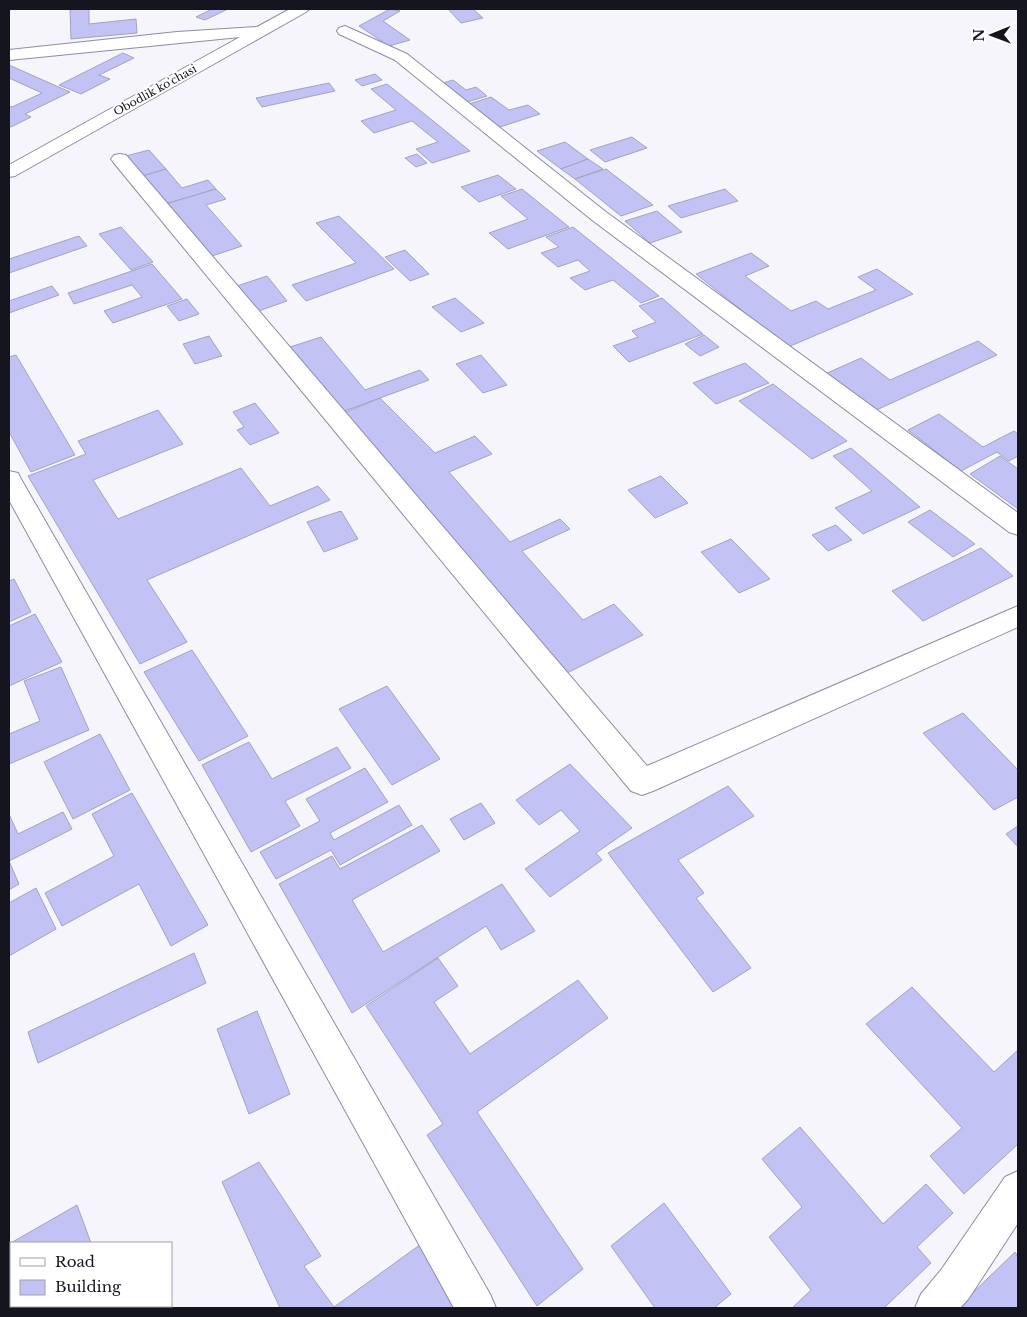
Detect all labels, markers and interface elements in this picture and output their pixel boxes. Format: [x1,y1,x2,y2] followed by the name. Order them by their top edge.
[967,10,1017,60] north arrow
[970,28,988,42] text: N
[111,61,199,119] street label: Obodlik ko'chasi
[10,1242,172,1307] legend
[55,1252,95,1271] text: Road
[55,1277,122,1296] text: Building

